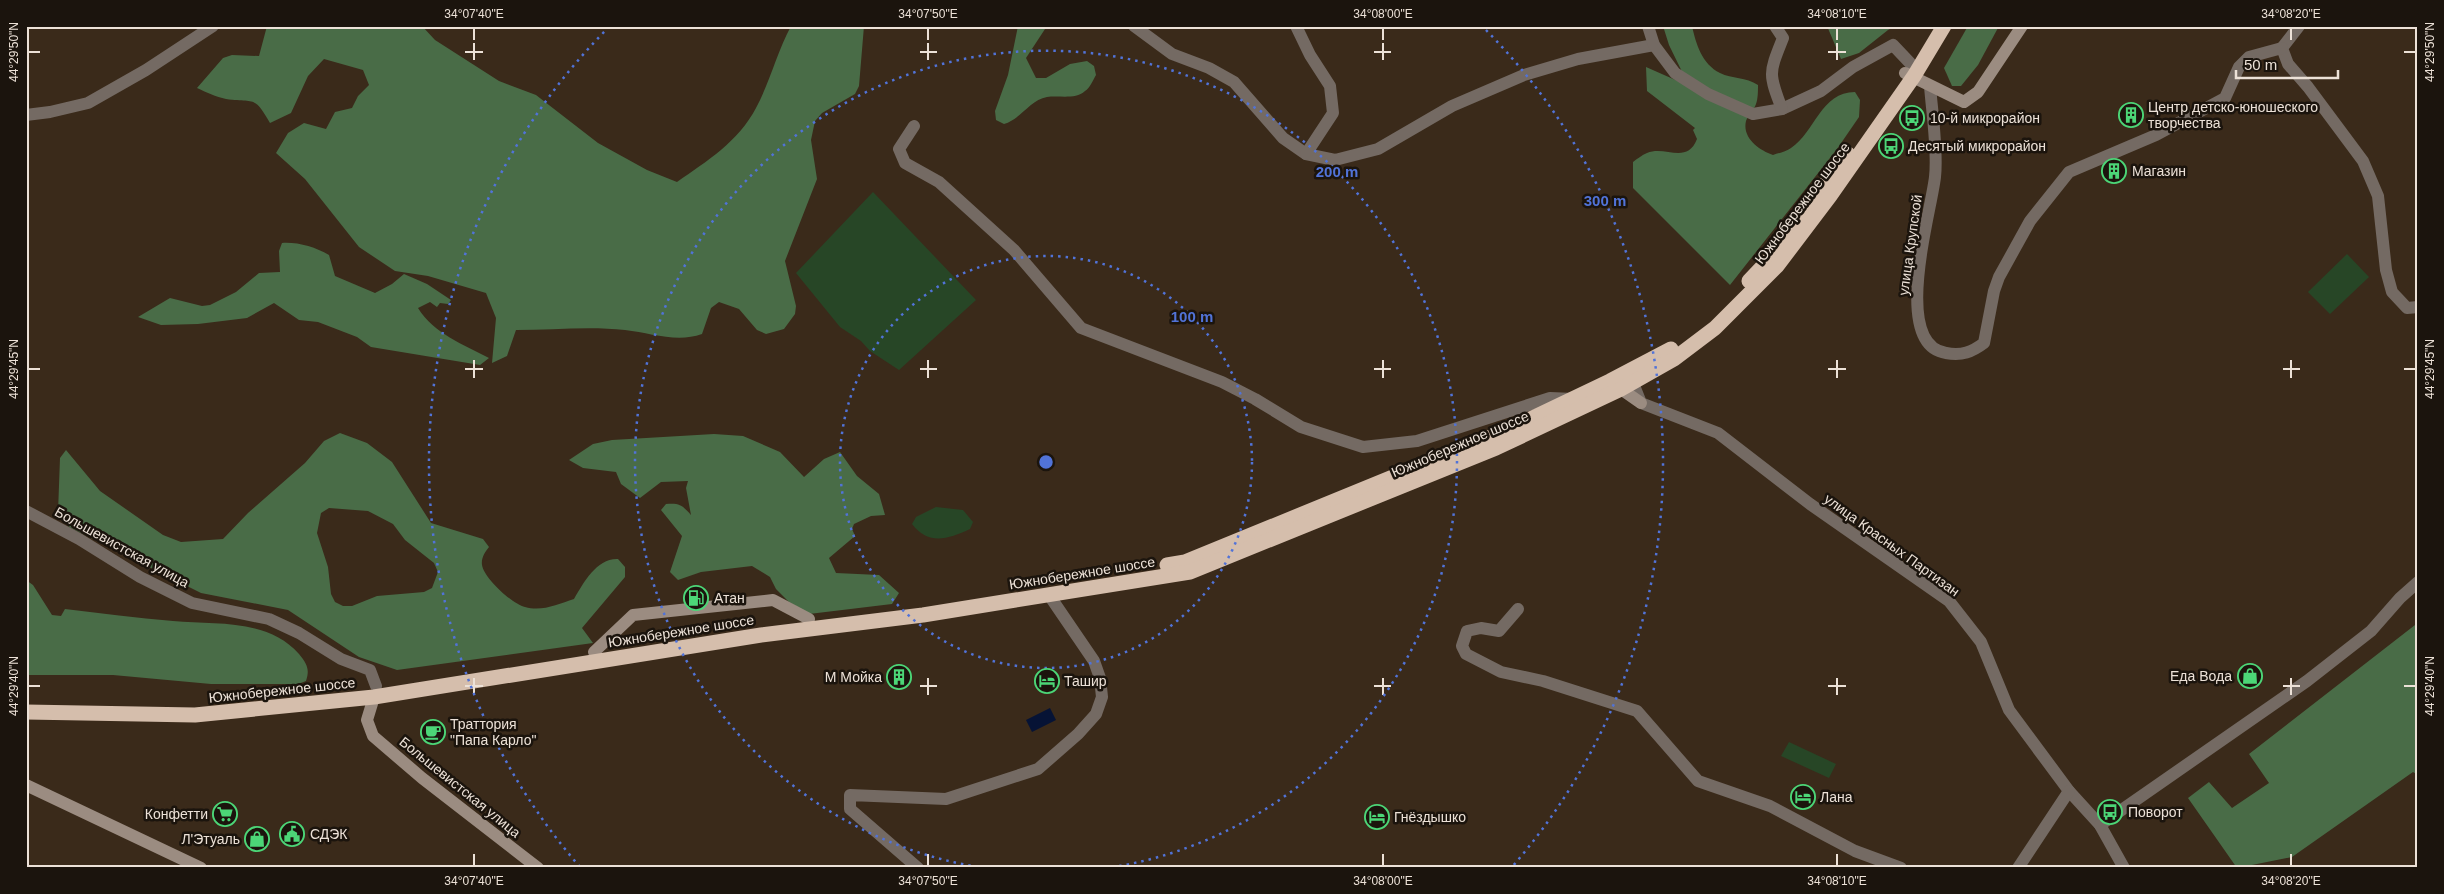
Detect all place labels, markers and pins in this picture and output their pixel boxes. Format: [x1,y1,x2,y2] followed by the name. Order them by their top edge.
[2148,99,2318,131] place label: Центр детско-юношеского творчества
[2118,102,2144,128] building icon: Центр детско-юношеского творчества
[1899,105,1925,131] bus stop icon: 10-й микрорайон
[1930,110,2040,126] place label: 10-й микрорайон
[1878,133,1904,159] bus stop icon: Десятый микрорайон
[1908,138,2046,154] place label: Десятый микрорайон
[2101,158,2127,184] building icon: Магазин
[2132,163,2186,179] place label: Магазин
[1037,453,1055,471] centre of rings
[683,585,709,611] fuel station icon: Атан
[714,590,745,606] place label: Атан
[2237,663,2263,689] shop icon: Еда Вода
[886,664,912,690] building icon: М Мойка
[1034,668,1060,694] hotel icon: Ташир
[2170,668,2232,684] place label: Еда Вода
[825,669,882,685] place label: М Мойка
[1064,673,1107,689] place label: Ташир
[450,716,536,748] place label: Траттория "Папа Карло"
[420,719,446,745] cafe icon: Траттория "Папа Карло"
[1790,784,1816,810] hotel icon: Лана
[1820,789,1853,805] place label: Лана
[2097,799,2123,825] bus stop icon: Поворот
[212,801,238,827] supermarket icon: Конфетти
[1364,804,1390,830] hotel icon: Гнёздышко
[2128,804,2183,820] place label: Поворот
[145,806,208,822] place label: Конфетти
[1394,809,1466,825] place label: Гнёздышко
[279,821,305,847] public building icon: СДЭК
[244,826,270,852] shop icon: Л'Этуаль
[310,826,348,842] place label: СДЭК
[181,831,240,847] place label: Л'Этуаль

